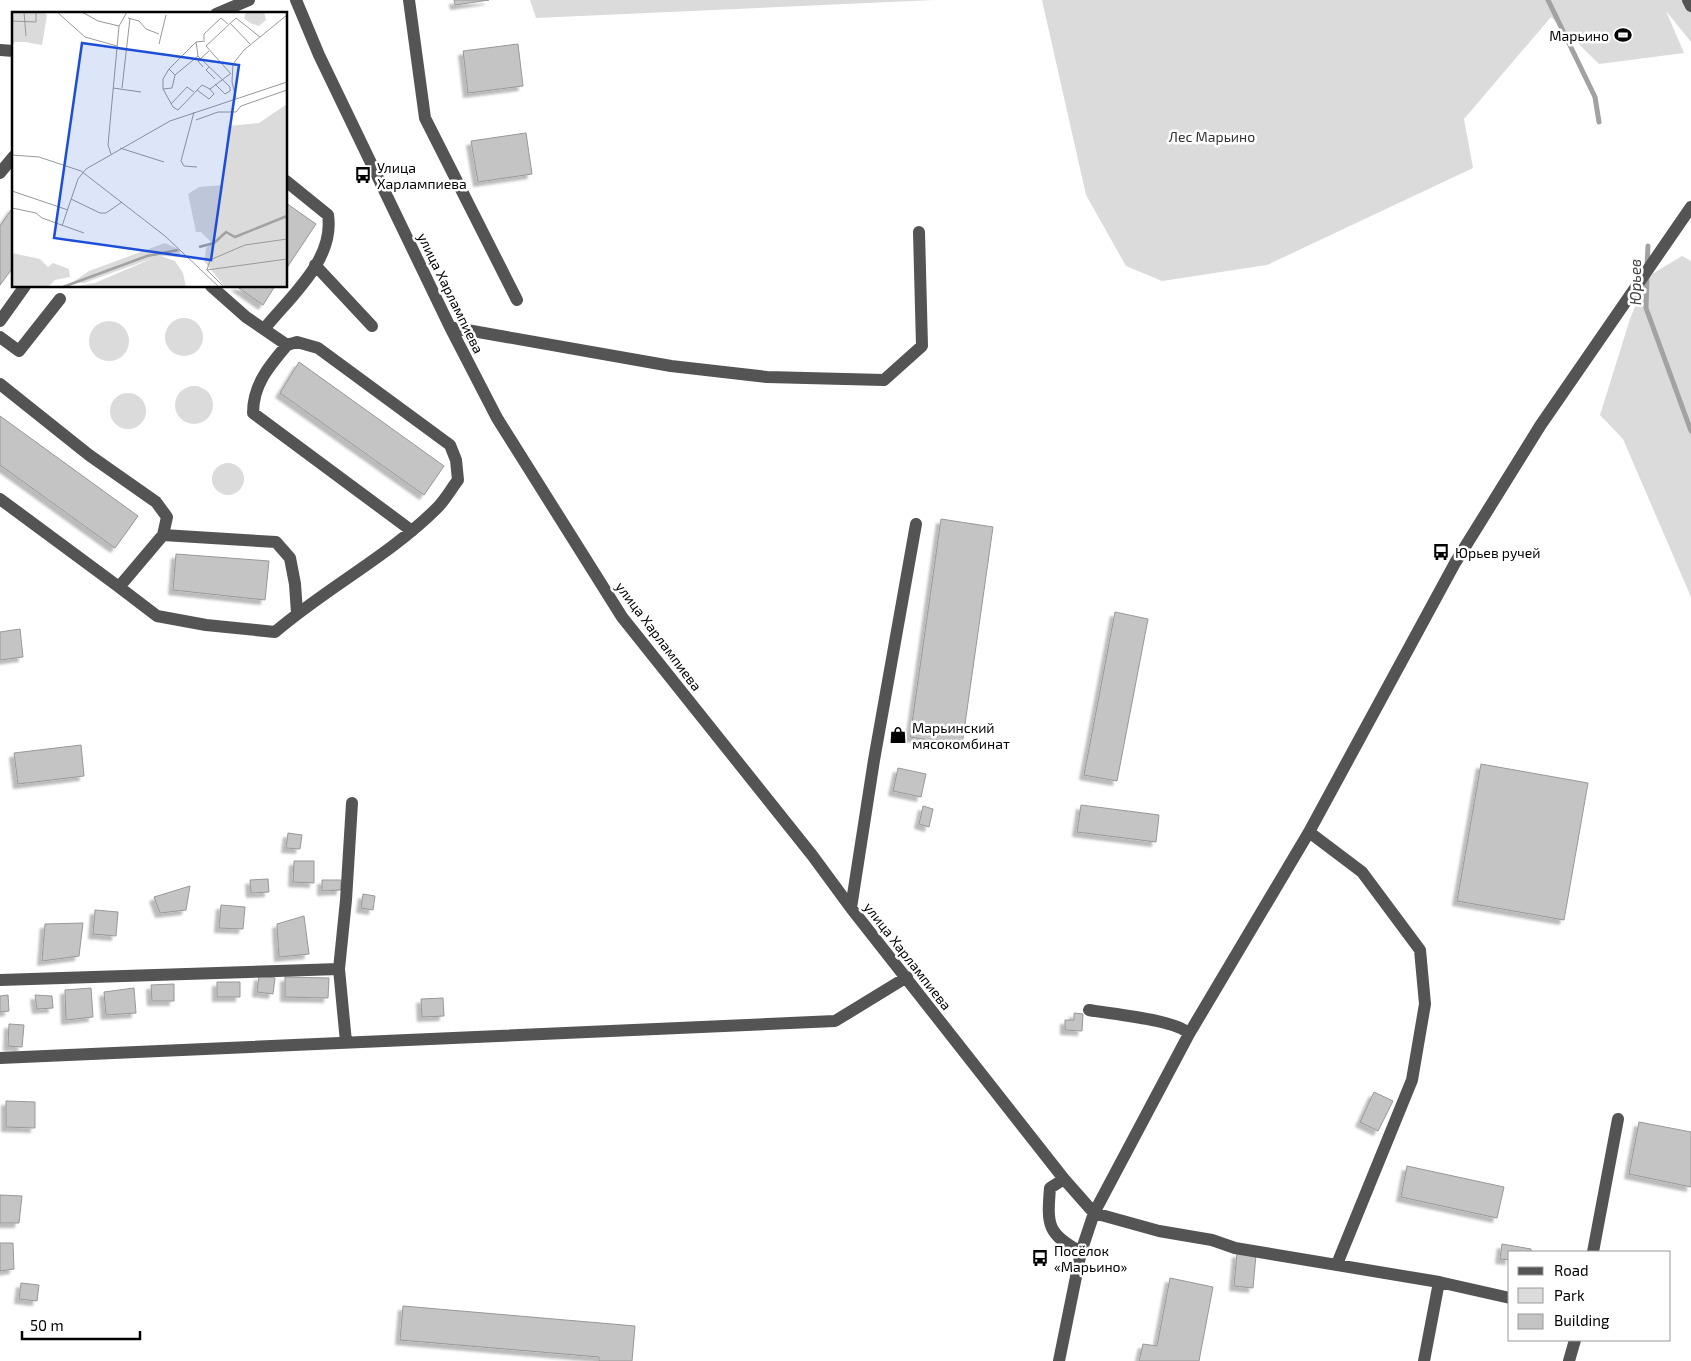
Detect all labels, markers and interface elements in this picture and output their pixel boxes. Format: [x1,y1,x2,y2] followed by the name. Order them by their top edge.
[12,12,288,288] inset map
[1613,25,1633,45] sports icon: Марьино
[1549,27,1609,44] place label: Марьино
[1169,128,1255,145] park label: Лес Марьино
[377,159,467,192] place label: Улица Харлампиева
[353,165,373,185] bus stop icon: Улица Харлампиева
[414,230,488,356] street label: улица Харлампиева
[1626,259,1644,305] water label: Юрьев
[1431,542,1451,562] bus stop icon: Юрьев ручей
[1455,544,1541,561] place label: Юрьев ручей
[612,578,706,694] street label: улица Харлампиева
[912,719,1010,752] place label: Марьинский мясокомбинат
[888,725,908,745] shop icon: Марьинский мясокомбинат
[861,899,955,1013] street label: улица Харлампиева
[1054,1242,1128,1275] place label: Посёлок «Марьино»
[1030,1248,1050,1268] bus stop icon: Посёлок «Марьино»
[1508,1251,1671,1341] legend
[1554,1261,1589,1279] text: Road
[1554,1286,1585,1304] text: Park
[22,1308,140,1340] scale bar
[1554,1311,1610,1329] text: Building
[30,1316,64,1334] text: 50 m

